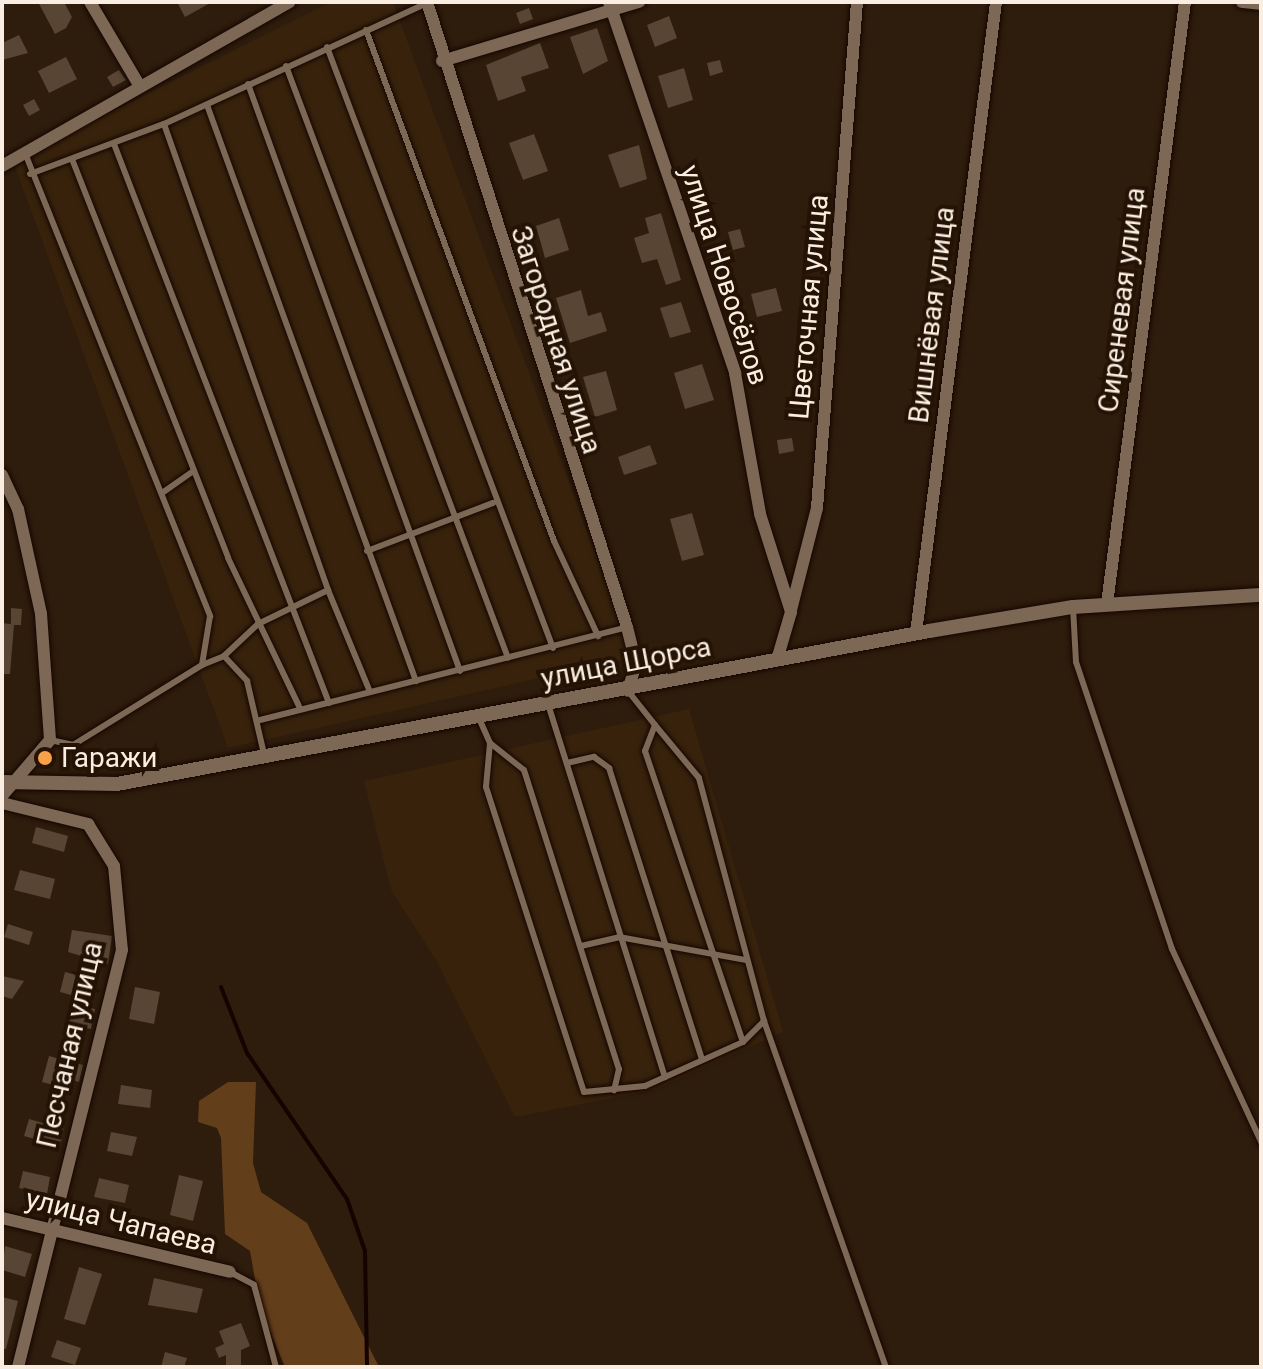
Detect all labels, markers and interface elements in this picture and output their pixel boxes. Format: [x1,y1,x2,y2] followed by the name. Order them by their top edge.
[673,161,775,389] street label: улица Новосёлов
[1092,186,1152,414] street label: Сиреневая улица
[782,193,836,421] street label: Цветочная улица
[902,205,962,425] street label: Вишнёвая улица
[503,222,609,458] street label: Загородная улица
[538,630,714,696] street label: улица Щорса
[61,741,157,775] place label: Гаражи
[36,749,54,767] marker: Гаражи
[30,939,110,1151] street label: Песчаная улица
[22,1182,220,1262] street label: улица Чапаева

